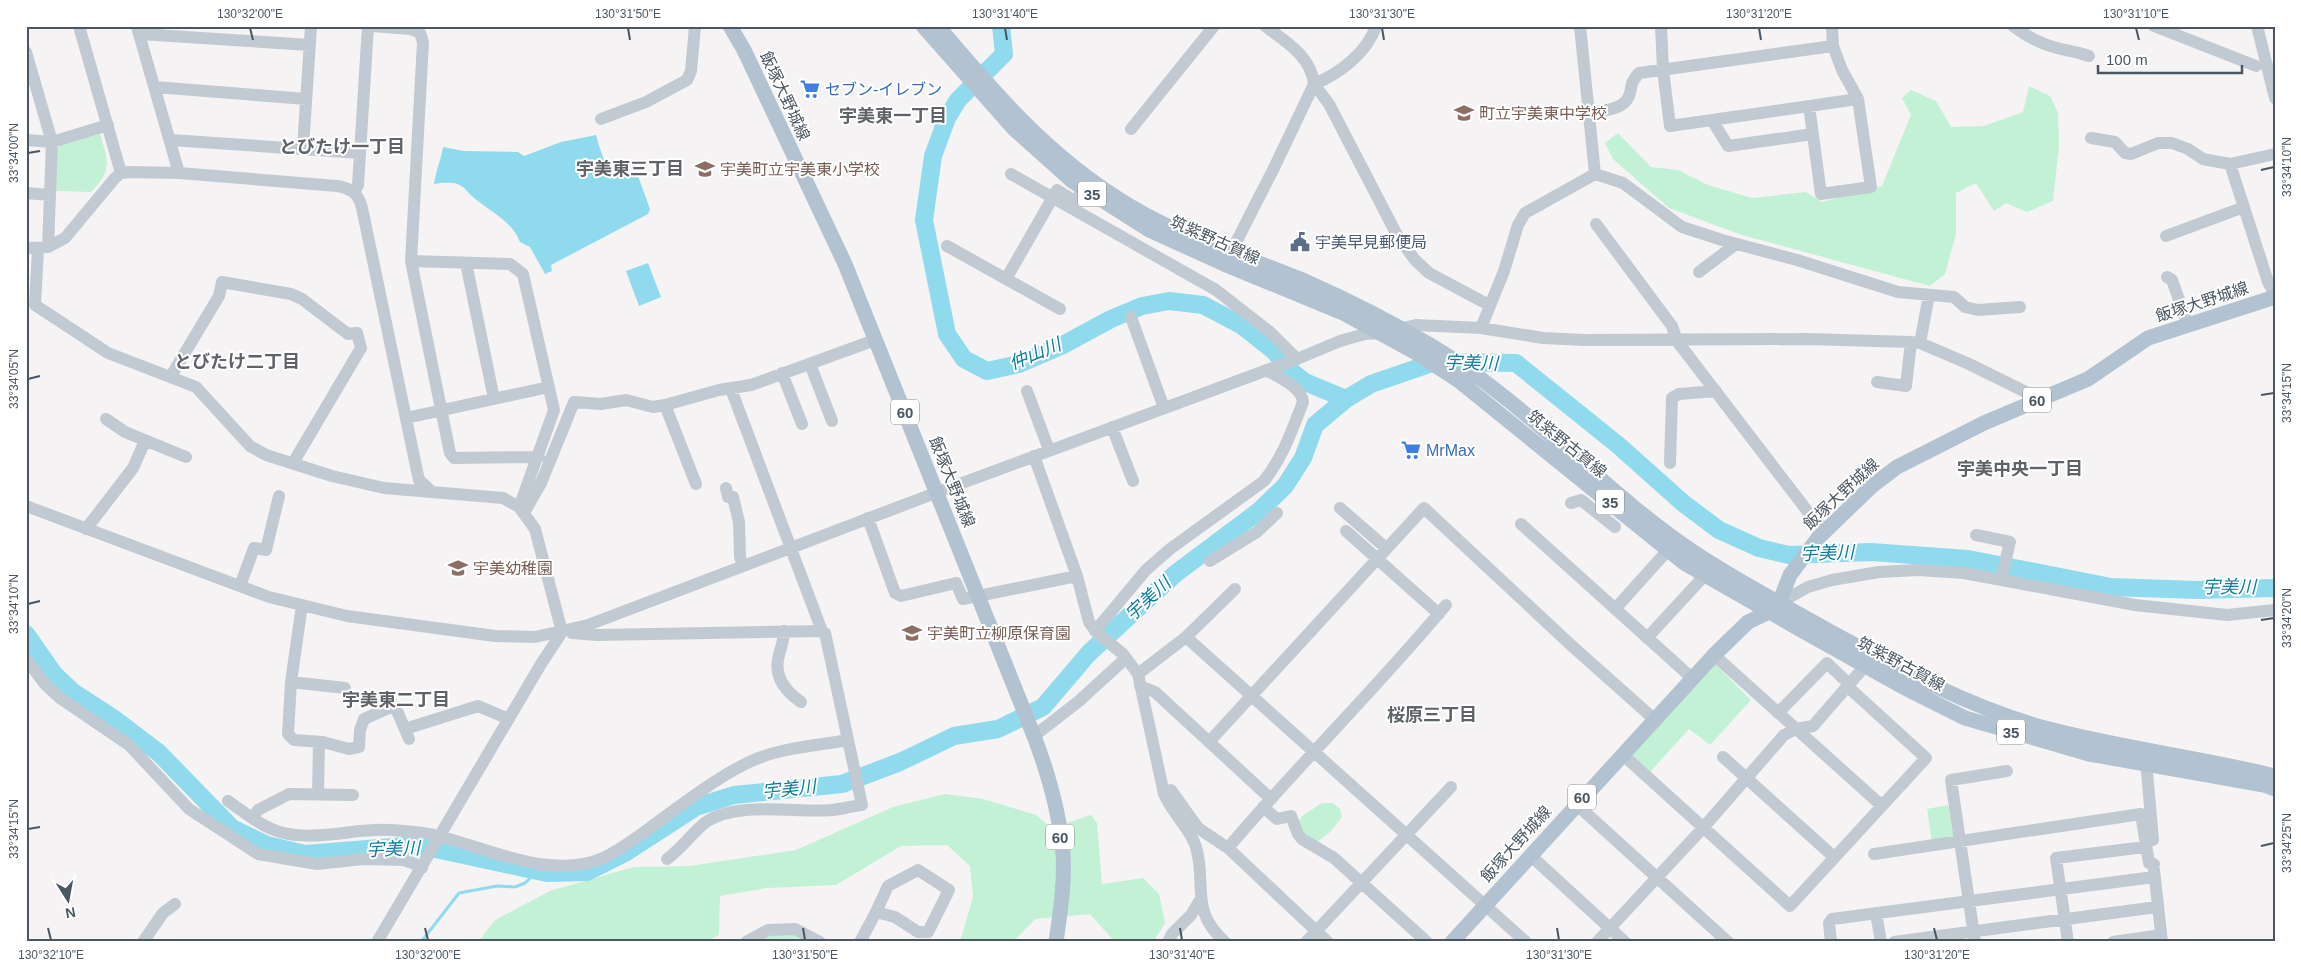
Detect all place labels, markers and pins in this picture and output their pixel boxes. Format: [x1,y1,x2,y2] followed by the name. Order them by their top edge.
[799,78,821,100] supermarket icon: セブン-イレブン
[825,81,942,98] place label: セブン-イレブン
[1453,102,1475,124] school or university icon: 町立宇美東中学校
[1479,105,1607,122] place label: 町立宇美東中学校
[694,158,716,180] school or university icon: 宇美町立宇美東小学校
[720,161,880,178] place label: 宇美町立宇美東小学校
[1289,231,1311,253] public building icon: 宇美早見郵便局
[1315,234,1427,251] place label: 宇美早見郵便局
[1400,439,1422,461] supermarket icon: MrMax
[1426,442,1475,459] place label: MrMax
[447,557,469,579] school or university icon: 宇美幼稚園
[473,560,553,577] place label: 宇美幼稚園
[901,622,923,644] school or university icon: 宇美町立柳原保育園
[927,625,1071,642] place label: 宇美町立柳原保育園

